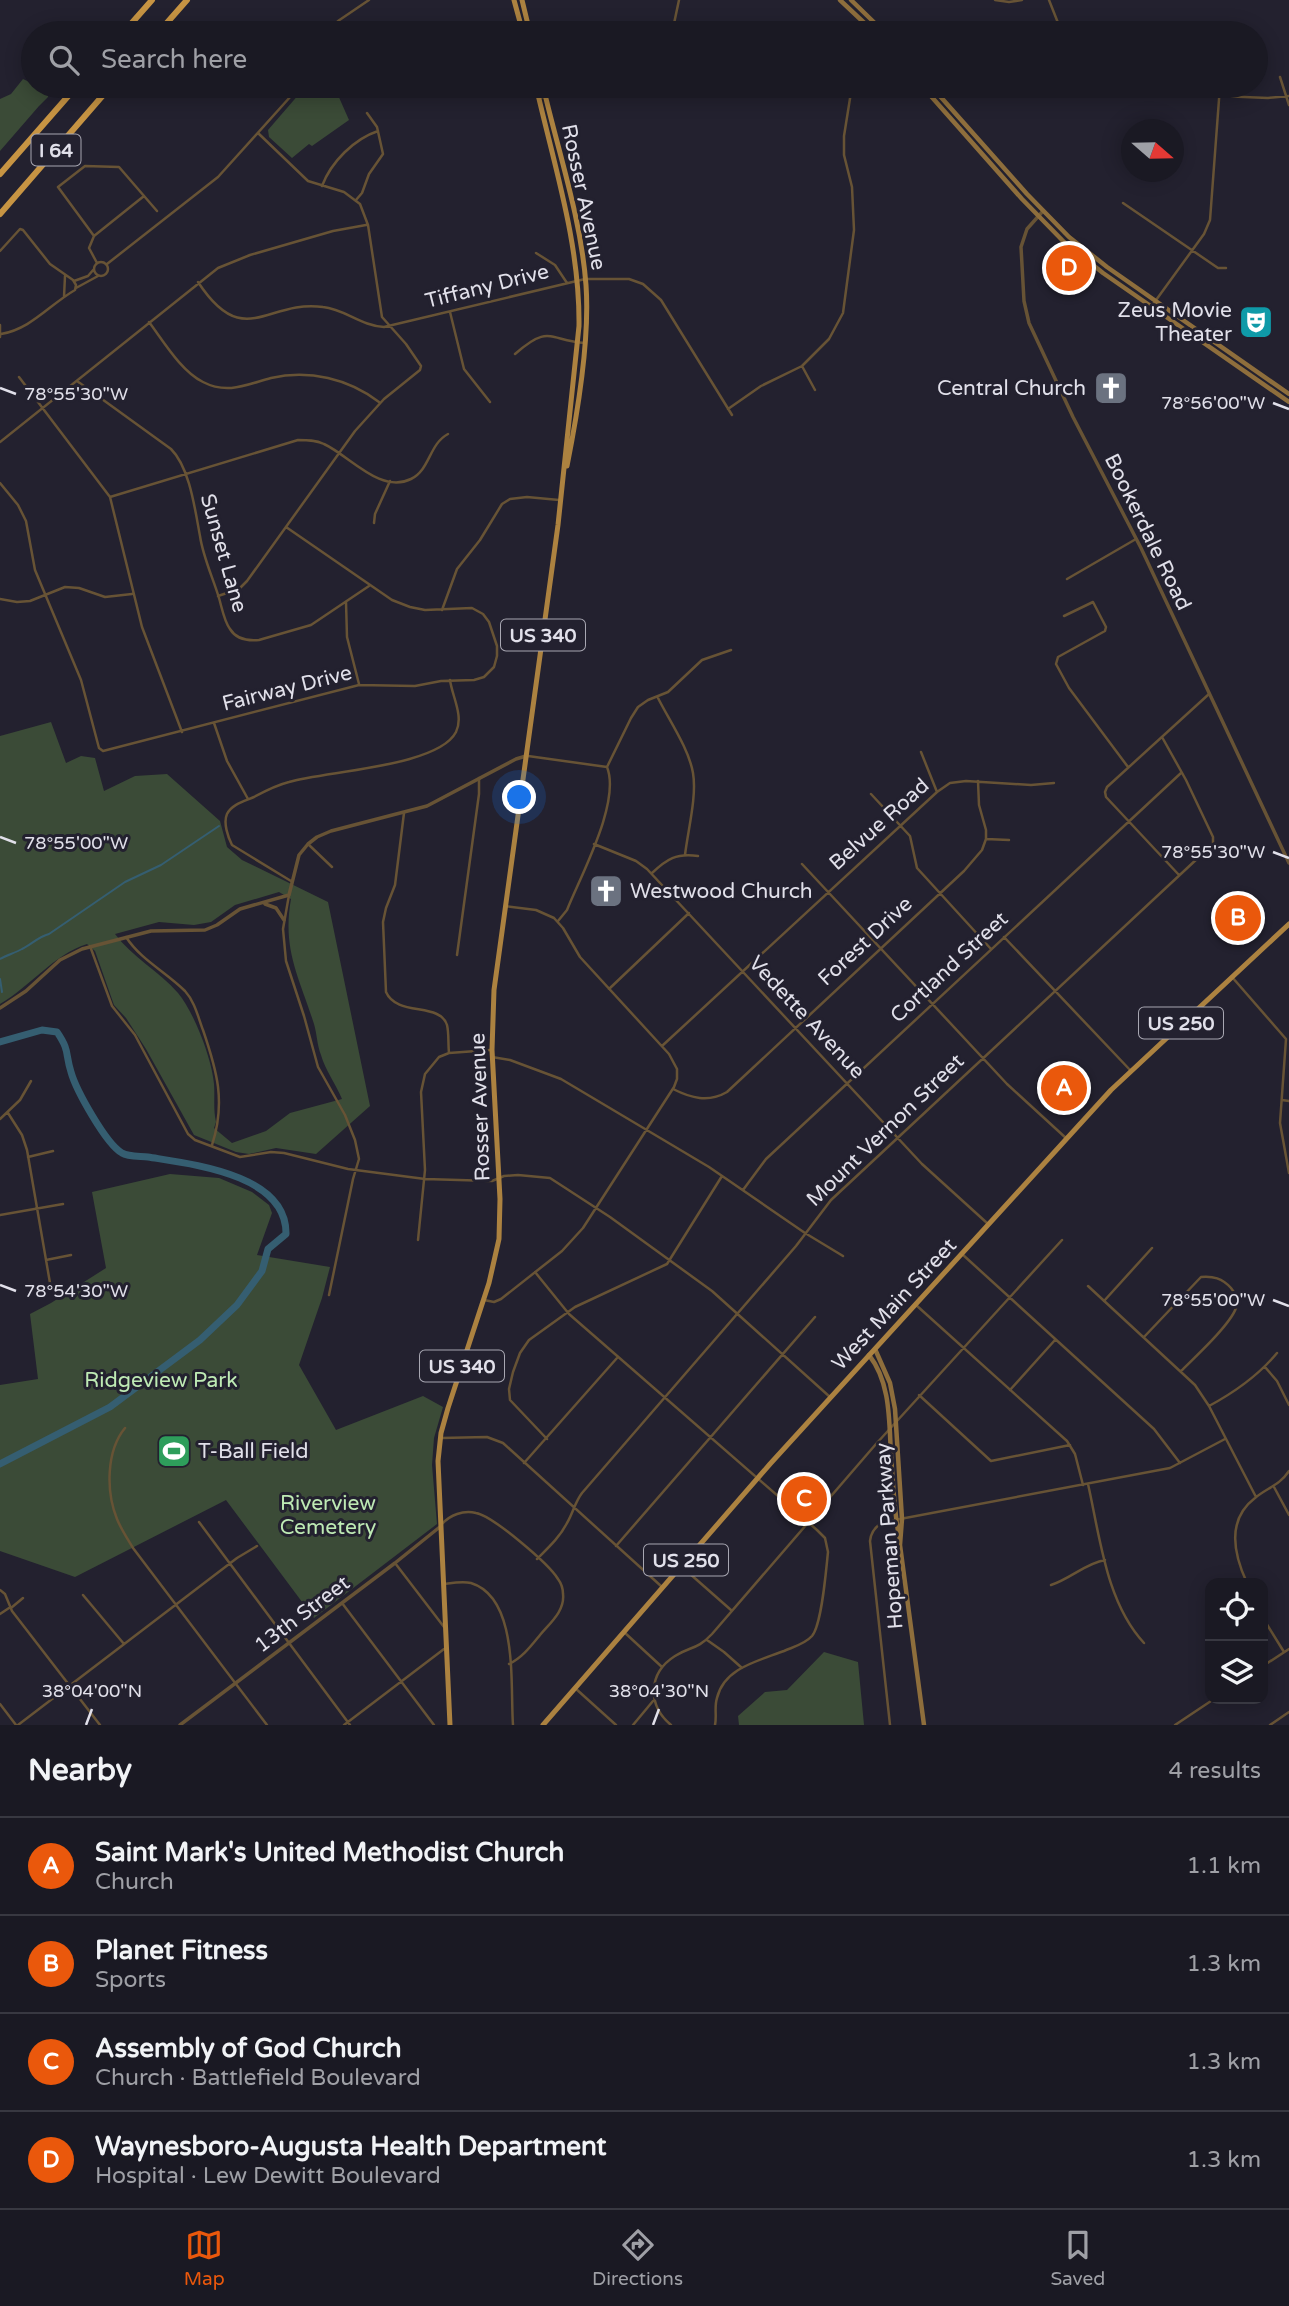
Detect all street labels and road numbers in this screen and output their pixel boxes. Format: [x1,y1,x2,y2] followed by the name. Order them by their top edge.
[556,122,611,272] street label: Rosser Avenue
[32,134,80,166] road number: I 64
[423,259,552,314] street label: Tiffany Drive
[1099,450,1196,615] street label: Bookerdale Road
[195,491,252,615] street label: Sunset Lane
[501,620,585,650] road number: US 340
[220,660,355,717] street label: Fairway Drive
[824,773,934,876] street label: Belvue Road
[813,891,918,991] street label: Forest Drive
[885,907,1013,1028] street label: Cortland Street
[743,951,870,1084] street label: Vedette Avenue
[1139,1007,1223,1038] road number: US 250
[465,1032,496,1182] street label: Rosser Avenue
[802,1049,969,1212] street label: Mount Vernon Street
[827,1233,962,1375] street label: West Main Street
[420,1350,504,1382] road number: US 340
[871,1442,908,1630] street label: Hopeman Parkway
[644,1544,728,1576] road number: US 250
[250,1571,355,1658] street label: 13th Street

